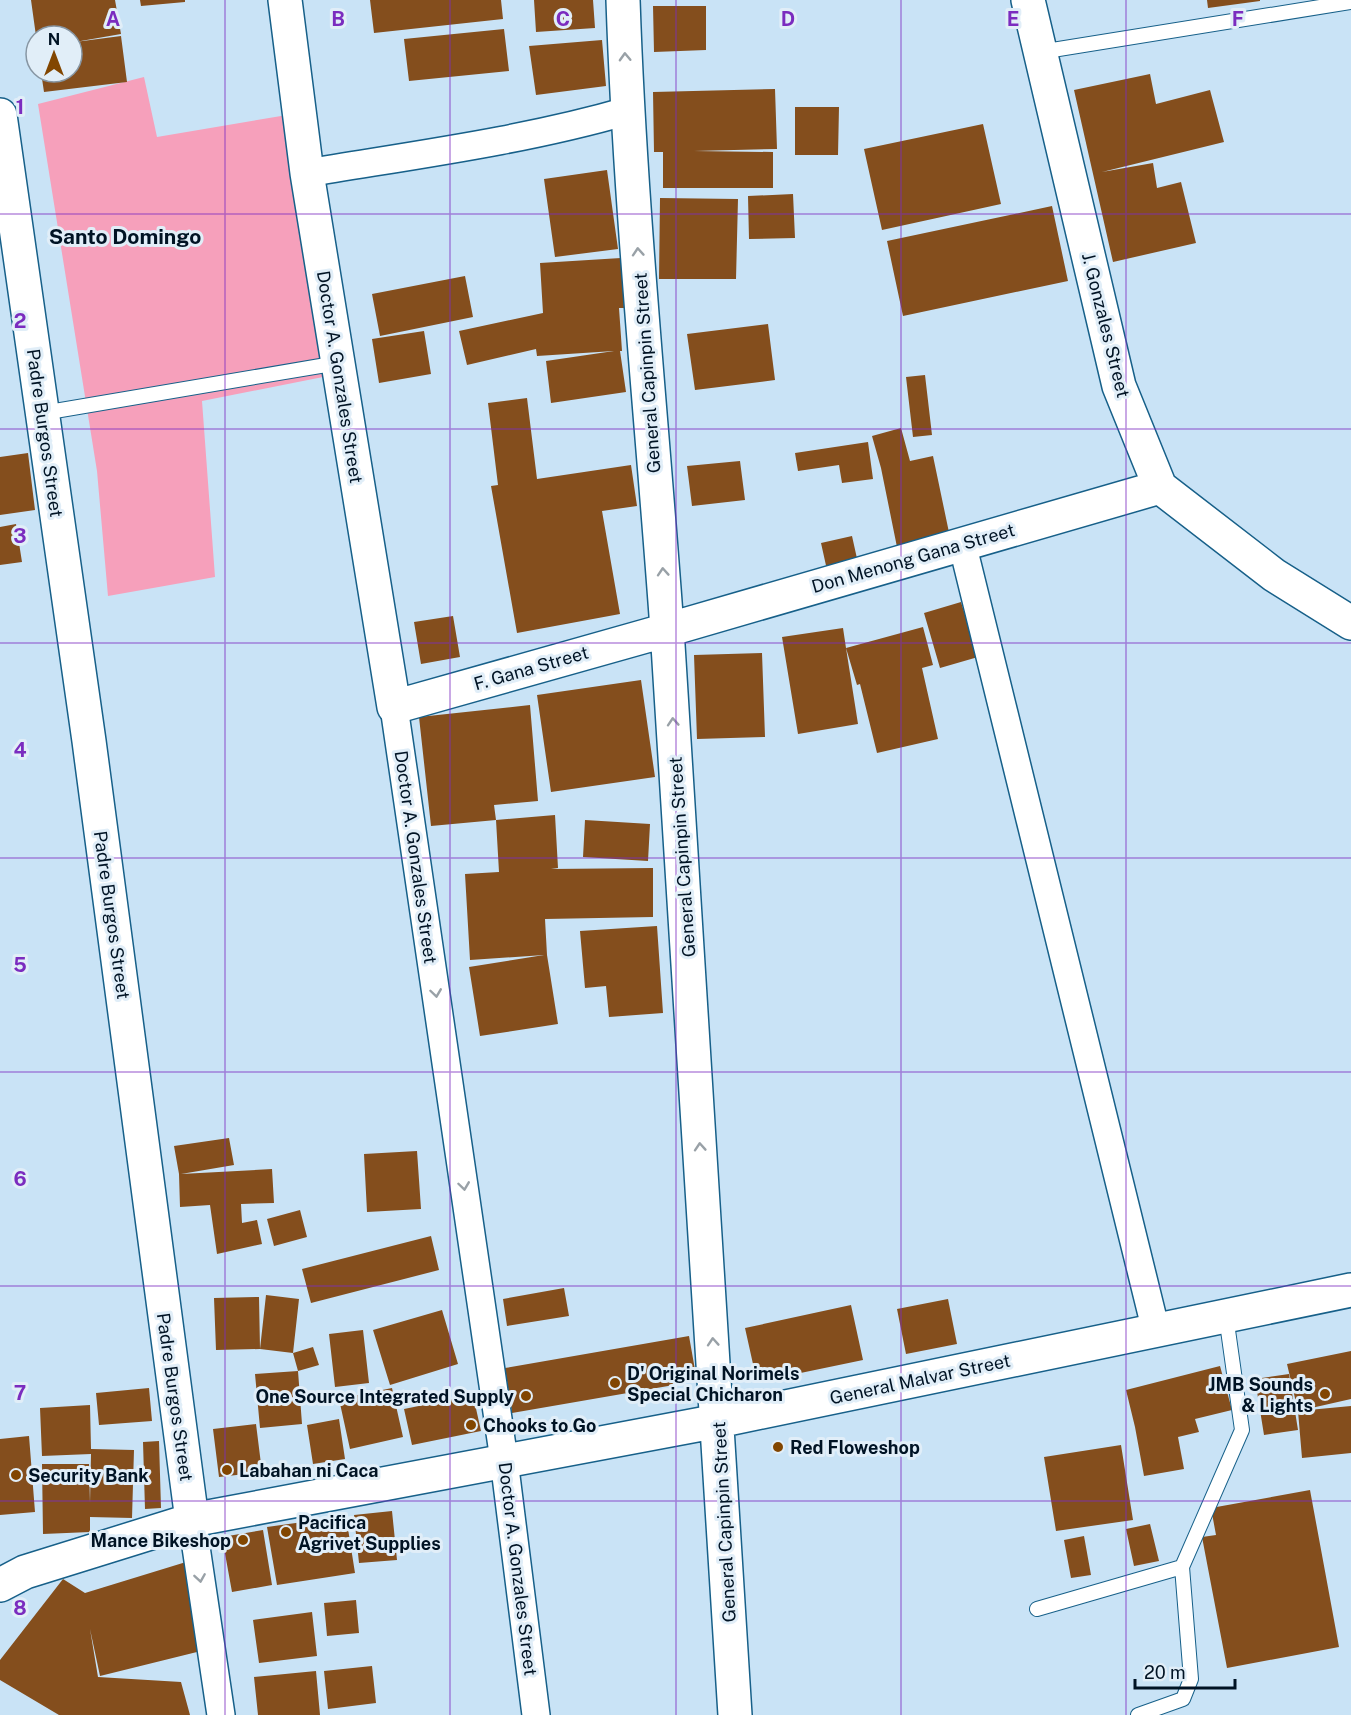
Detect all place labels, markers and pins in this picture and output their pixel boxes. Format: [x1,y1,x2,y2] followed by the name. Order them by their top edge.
[627,1363,799,1405] place label: D' Original Norimels Special Chicharon
[1208,1374,1313,1416] place label: JMB Sounds & Lights
[608,1376,622,1390] marker: D' Original Norimels Special Chicharon
[256,1386,514,1407] place label: One Source Integrated Supply
[1318,1387,1332,1401] marker: JMB Sounds & Lights
[519,1389,533,1403] marker: One Source Integrated Supply
[483,1415,596,1436] place label: Chooks to Go
[464,1418,478,1432] marker: Chooks to Go
[790,1437,920,1458] place label: Red Floweshop
[771,1440,785,1454] marker: Red Floweshop
[239,1460,378,1481] place label: Labahan ni Caca
[220,1463,234,1477] marker: Labahan ni Caca
[28,1465,149,1486] place label: Security Bank
[9,1468,23,1482] marker: Security Bank
[298,1512,441,1554] place label: Pacifica Agrivet Supplies
[279,1525,293,1539] marker: Pacifica Agrivet Supplies
[91,1530,231,1551] place label: Mance Bikeshop
[236,1533,250,1547] marker: Mance Bikeshop

